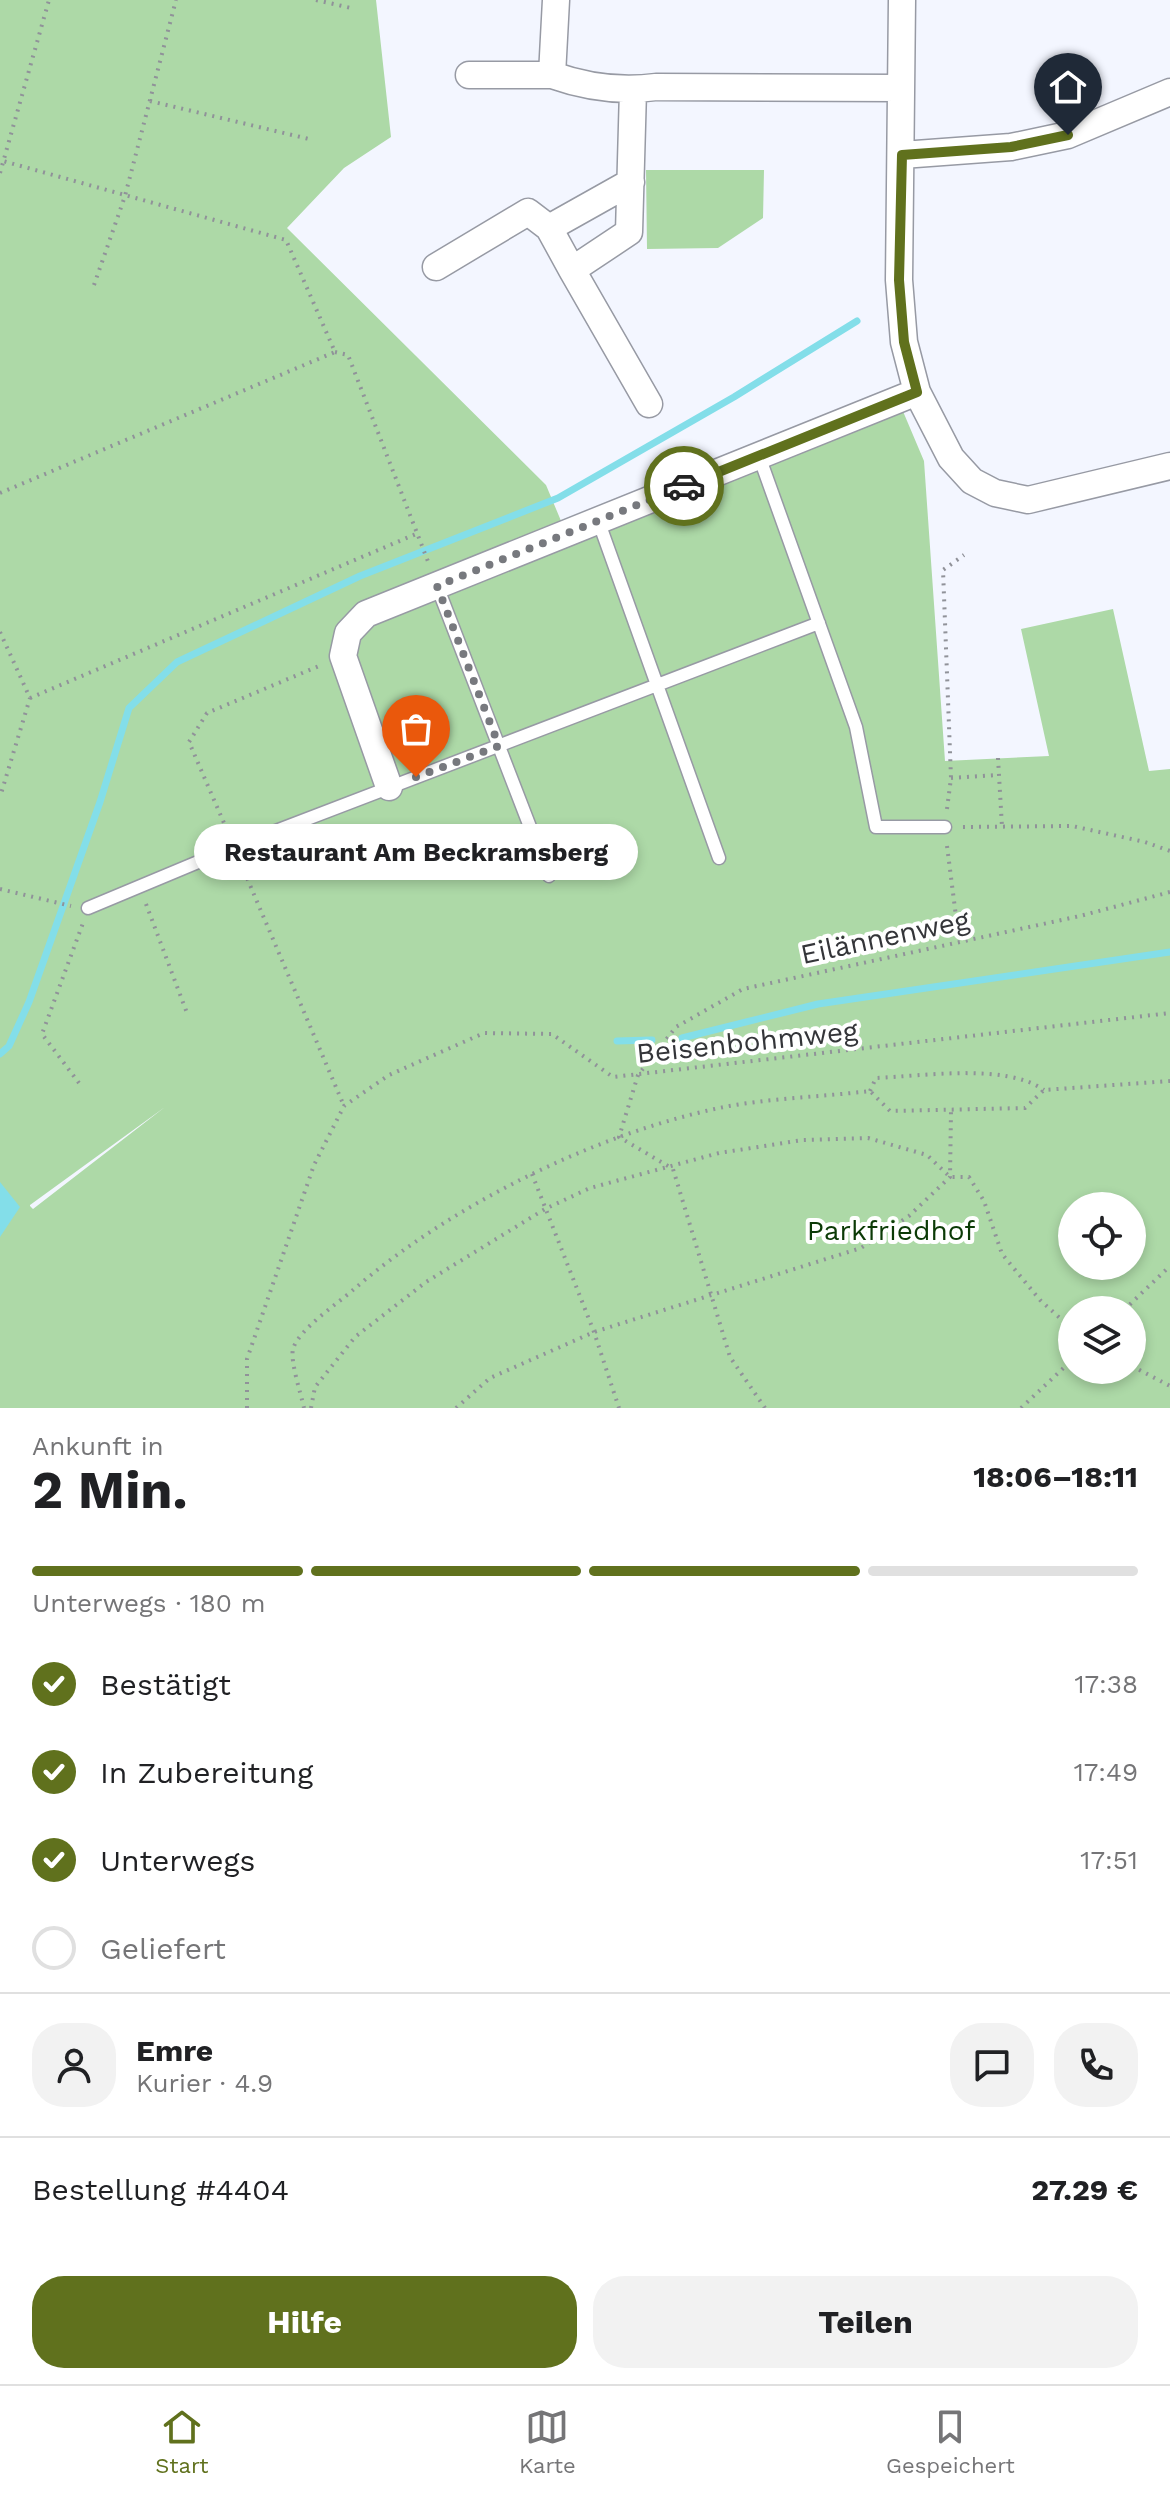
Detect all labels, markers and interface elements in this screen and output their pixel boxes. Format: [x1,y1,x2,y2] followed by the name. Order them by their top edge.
[1034,53,1102,135] pin
[1046,65,1090,109] icon: home
[644,446,724,526] courier
[662,464,706,508] icon: car
[382,695,450,777] pin
[394,707,438,751] icon: bag
[194,825,638,881] callout: Restaurant Am Beckramsberg
[224,837,608,867] text: Restaurant Am Beckramsberg
[798,903,972,971] street label: Eilännenweg
[635,1014,859,1070] street label: Beisenbohmweg
[1058,1192,1146,1384] map controls
[1058,1192,1146,1280] button: locate
[807,1214,975,1247] park label: Parkfriedhof
[1058,1296,1146,1384] button: layers
[32,1431,164,1461] text: Ankunft in
[973,1459,1138,1494] text: 18:06–18:11
[32,1460,188,1521] text: 2 Min.
[32,1588,266,1618] text: Unterwegs · 180 m
[32,1662,76,1706] icon: check
[100,1667,231,1702] text: Bestätigt
[1074,1669,1138,1699] text: 17:38
[32,1750,76,1794] icon: check
[100,1755,313,1790] text: In Zubereitung
[1074,1757,1138,1787] text: 17:49
[32,1838,76,1882] icon: check
[100,1843,255,1878] text: Unterwegs
[1080,1845,1138,1875] text: 17:51
[100,1931,226,1966] text: Geliefert
[32,2023,116,2107] button: person
[950,2023,1034,2107] button: chat
[1054,2023,1138,2107] button: phone
[136,2033,213,2068] text: Emre
[136,2068,273,2098] text: Kurier · 4.9
[32,2172,289,2207] text: Bestellung #4404
[1031,2172,1138,2207] text: 27.29 €
[32,2276,577,2368] button: Hilfe
[593,2276,1138,2368] button: Teilen
[155,2405,209,2478] tab: Start
[519,2405,576,2478] tab: Karte
[886,2405,1015,2478] tab: Gespeichert

